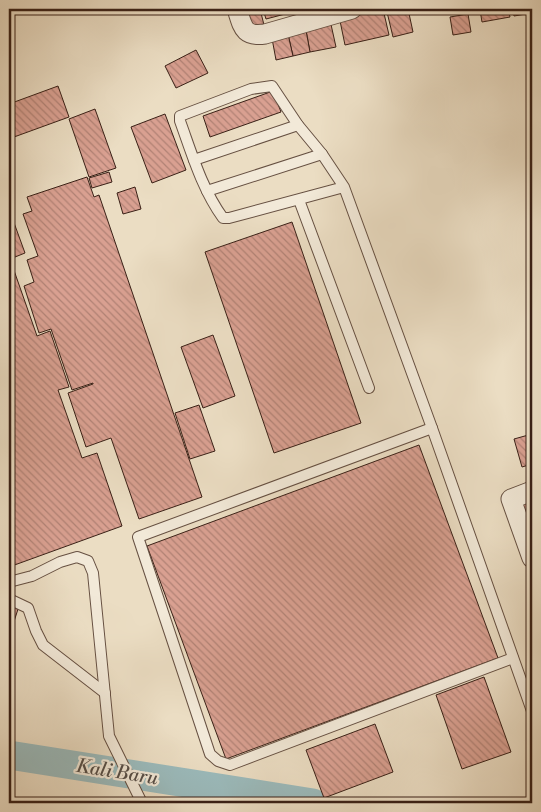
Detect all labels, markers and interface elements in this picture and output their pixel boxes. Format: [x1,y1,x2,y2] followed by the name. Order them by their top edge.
[74,754,160,790] water label: Kali Baru

